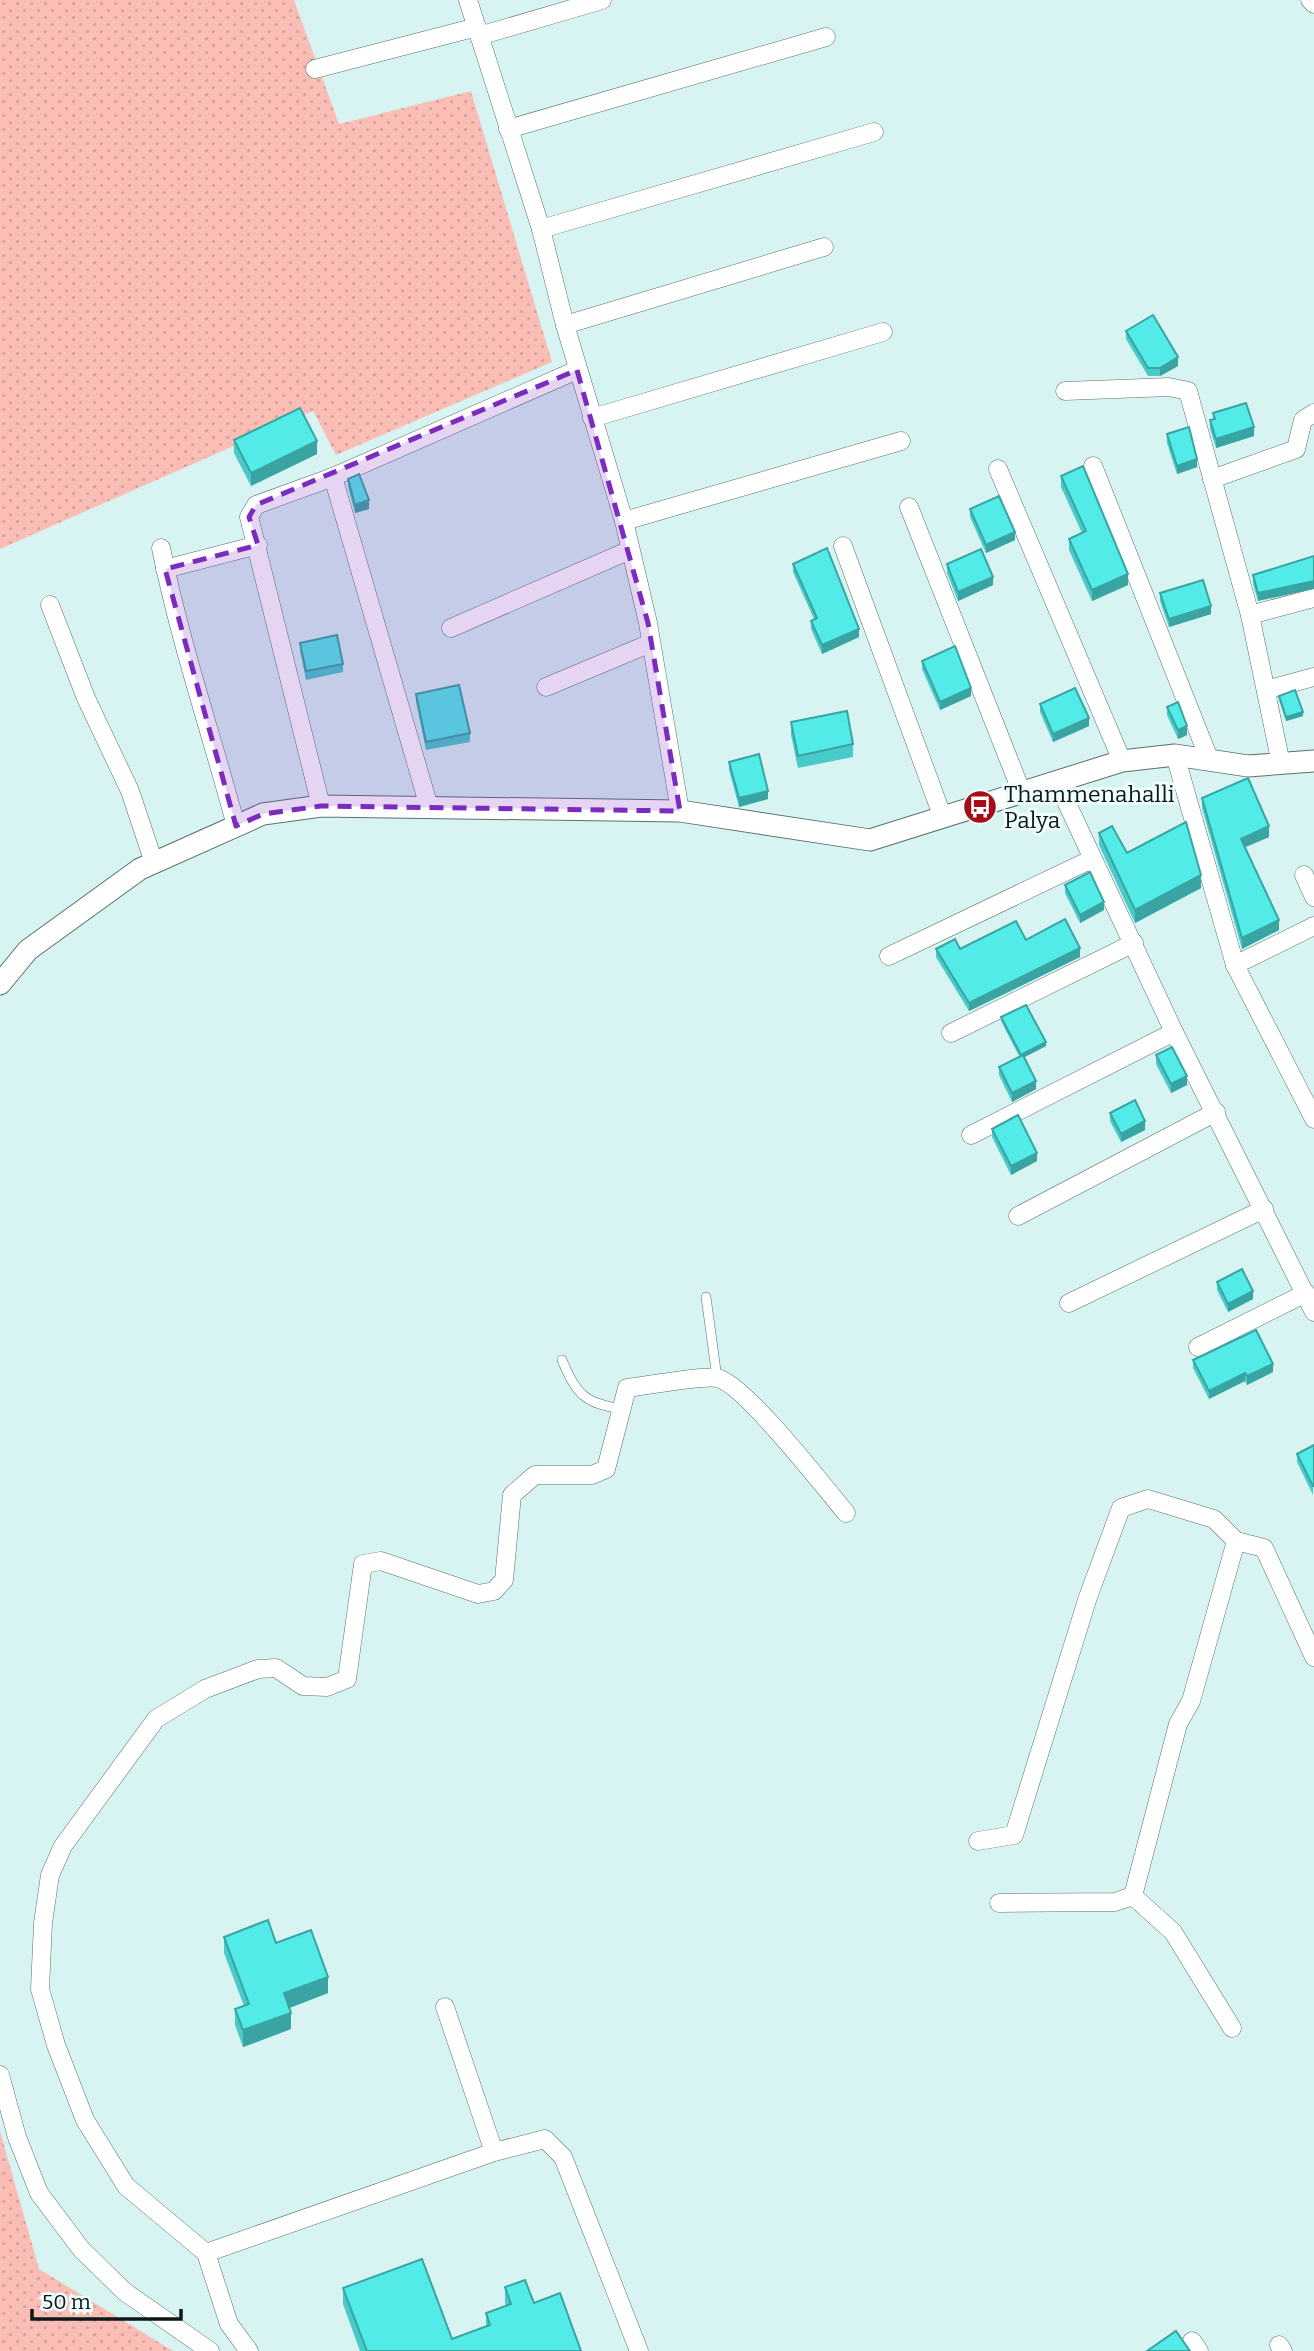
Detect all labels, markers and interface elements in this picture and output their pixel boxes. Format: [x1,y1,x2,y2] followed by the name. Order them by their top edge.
[1004,780,1175,834] place label: Thammenahalli Palya
[961,788,999,826] bus stop icon: Thammenahalli Palya
[32,2278,180,2322] scale bar
[42,2289,91,2315] text: 50 m

